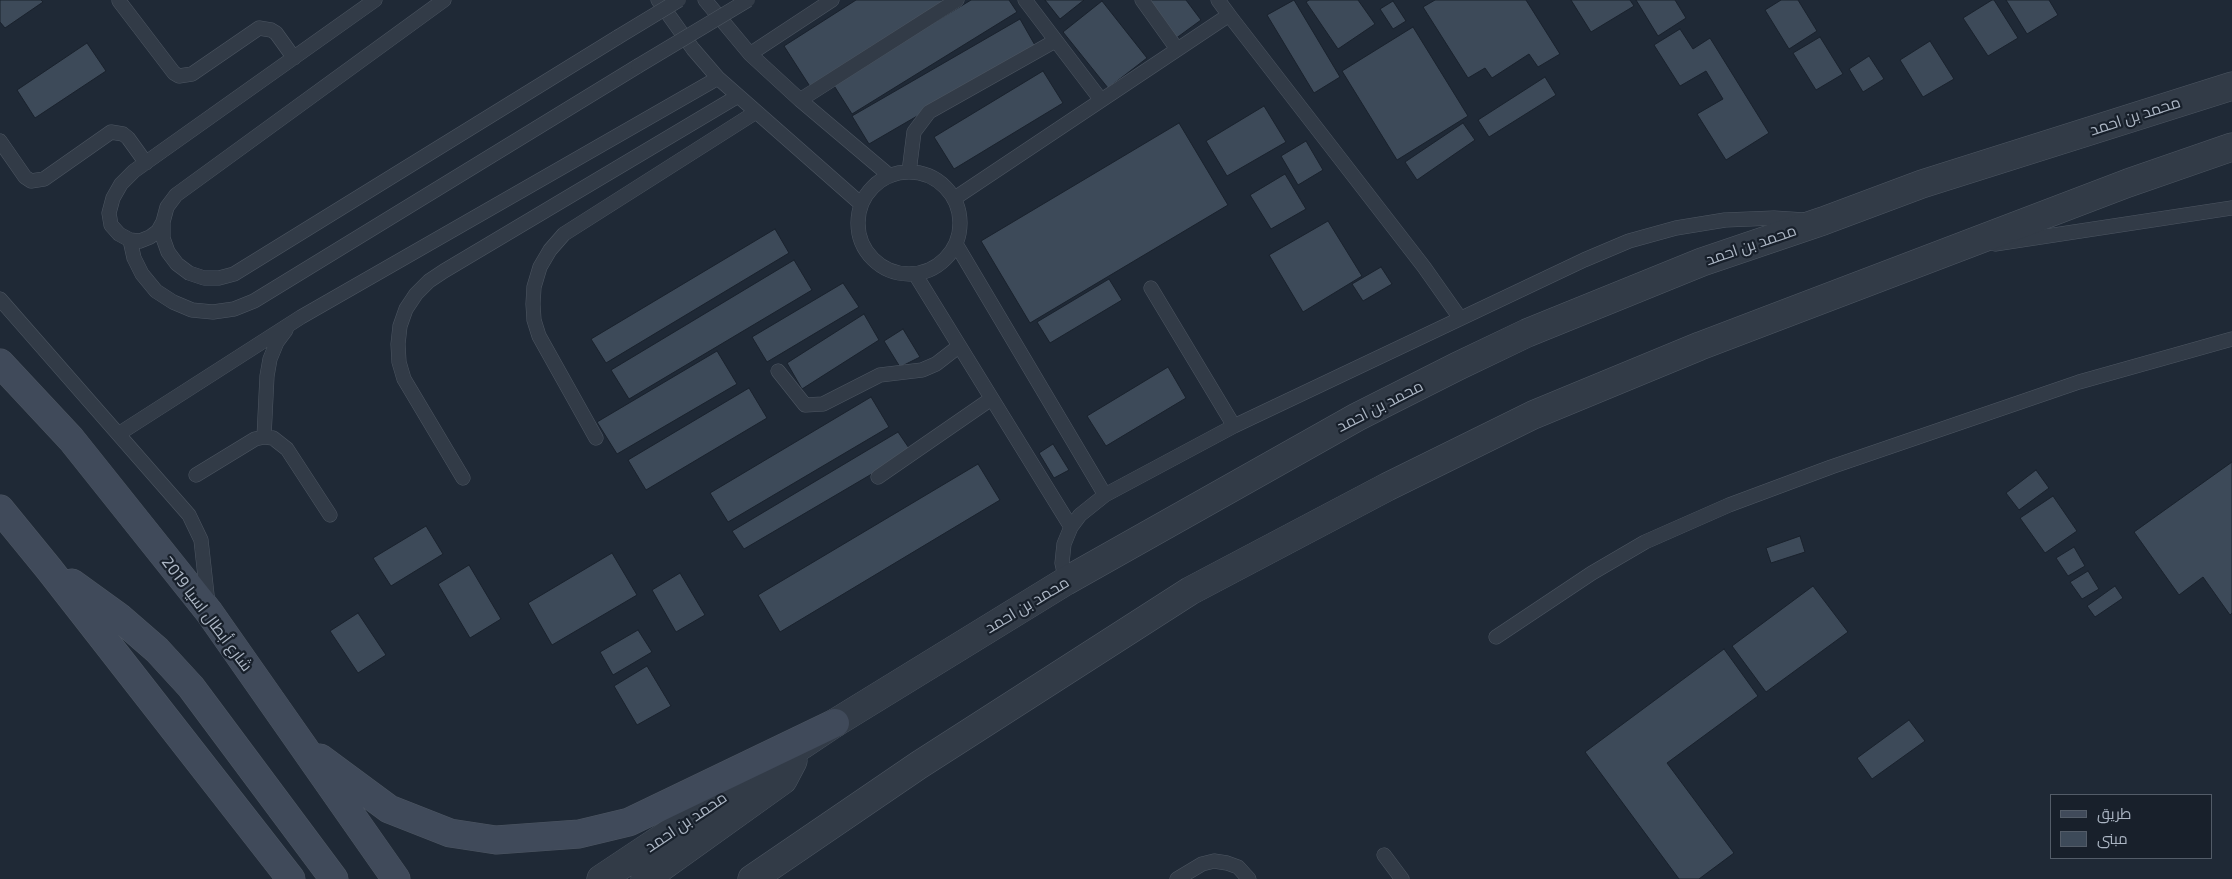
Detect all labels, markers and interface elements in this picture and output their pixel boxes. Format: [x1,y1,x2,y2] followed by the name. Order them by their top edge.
[2087,92,2183,140] street label: محمد بن احمد
[1703,221,1799,269] street label: محمد بن احمد
[1334,376,1426,436] street label: محمد بن احمد
[158,553,256,675] street label: شارع أبطال اسيا 2019
[982,572,1072,638] street label: محمد بن احمد
[641,788,731,856] street label: محمد بن احمد
[2050,794,2212,859] legend
[2097,804,2131,822] text: طريق
[2097,829,2128,847] text: مبنى

